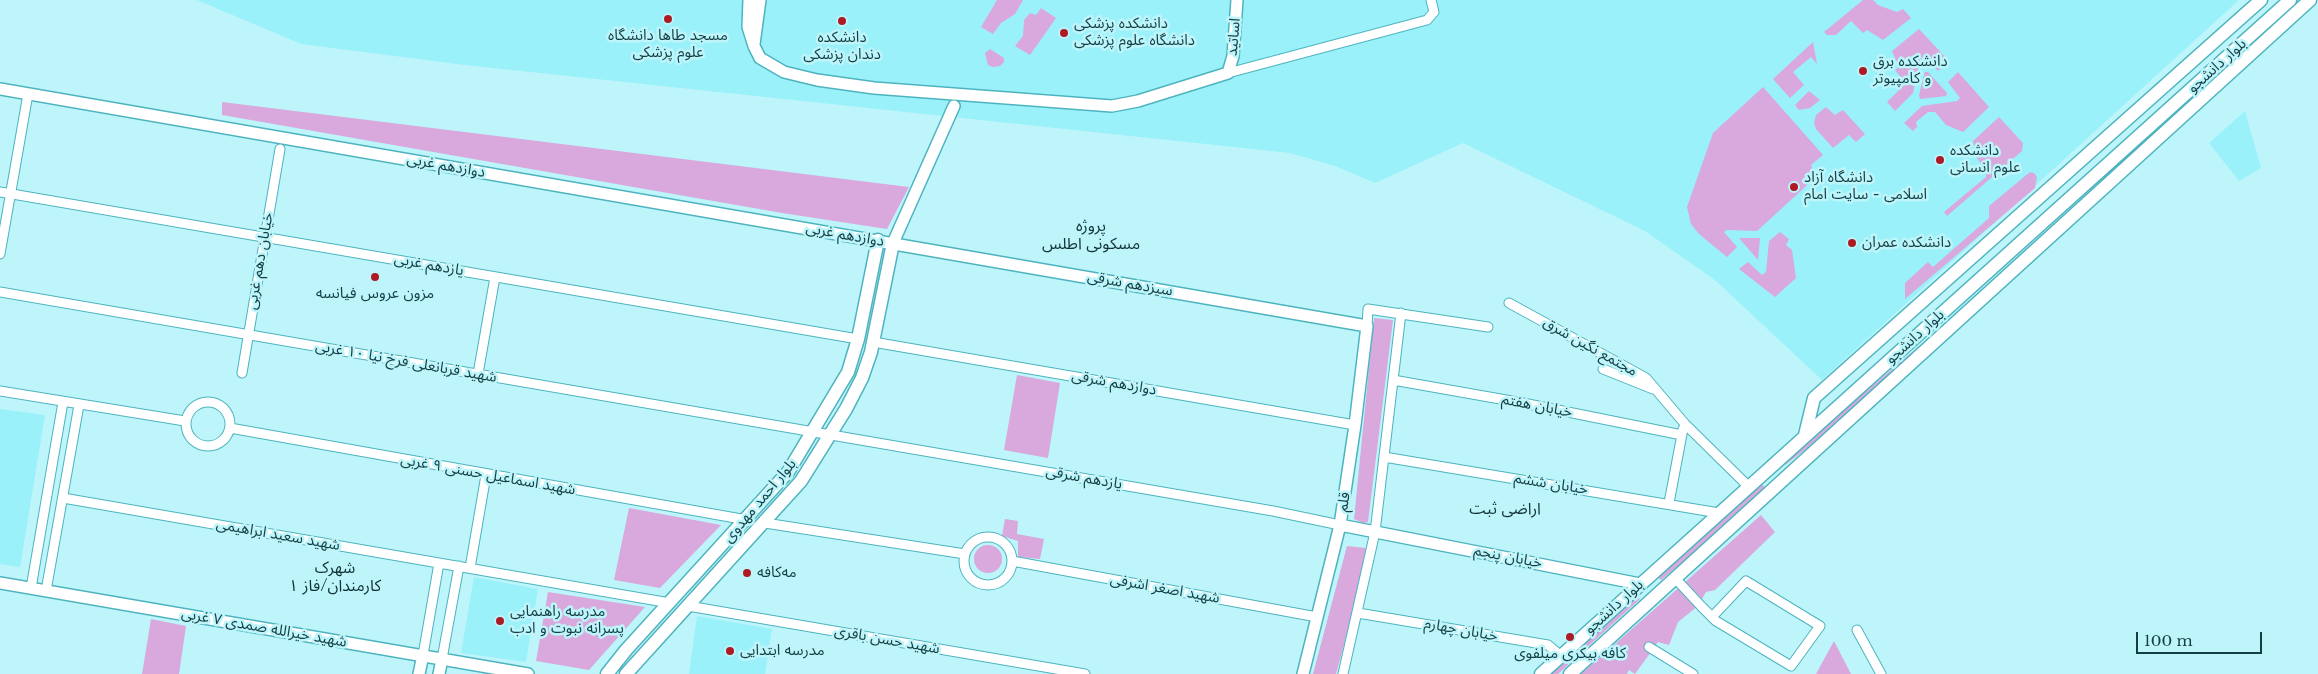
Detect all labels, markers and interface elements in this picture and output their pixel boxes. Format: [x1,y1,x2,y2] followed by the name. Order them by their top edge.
[662,13,674,25] marker: مسجد طاها دانشگاه علوم پزشکی
[836,15,848,27] marker: دانشکده دندان پزشکی
[1074,15,1195,50] place label: دانشکده پزشکی دانشگاه علوم پزشکی
[1223,17,1245,57] street label: اساتید
[608,27,728,62] place label: مسجد طاها دانشگاه علوم پزشکی
[1058,27,1070,39] marker: دانشکده پزشکی دانشگاه علوم پزشکی
[803,29,881,64] place label: دانشکده دندان پزشکی
[2184,35,2250,97] street label: بلوار دانشجو
[1873,53,1948,88] place label: دانشکده برق و کامپیوتر
[1857,65,1869,77] marker: دانشکده برق و کامپیوتر
[1950,142,2020,177] place label: دانشکده علوم انسانی
[405,150,487,182] street label: دوازدهم غربی
[1934,154,1946,166] marker: دانشکده علوم انسانی
[1804,169,1927,204] place label: دانشگاه آزاد اسلامی - سایت امام
[1788,181,1800,193] marker: دانشگاه آزاد اسلامی - سایت امام
[243,211,277,311] street label: خیابان دهم غربی
[1042,216,1140,254] district label: پروژه مسکونی اطلس
[804,219,886,251] street label: دوازدهم غربی
[1862,234,1951,252] place label: دانشکده عمران
[1846,237,1858,249] marker: دانشکده عمران
[393,250,465,280] street label: یازدهم غربی
[1086,268,1174,300] street label: سیزدهم شرقی
[369,271,381,283] marker: مزون عروس فیانسه
[316,285,434,303] place label: مزون عروس فیانسه
[1882,306,1948,368] street label: بلوار دانشجو
[1540,314,1640,380] street label: مجتمع نگین شرق
[314,337,498,387] street label: شهید قربانعلی فرخ نیا ۱۰ غربی
[1070,367,1158,399] street label: دوازدهم شرقی
[1500,390,1574,422] street label: خیابان هفتم
[399,451,577,499] street label: شهید اسماعیل حسنی ۹ غربی
[720,455,800,547] street label: بلوار احمد مهدوی
[1044,462,1124,494] street label: یازدهم شرقی
[1513,469,1589,499] street label: خیابان ششم
[1334,491,1354,513] street label: قلم
[1469,499,1541,519] district label: اراضی ثبت
[215,515,341,555] street label: شهید سعید ابراهیمی
[1472,542,1544,572] street label: خیابان پنجم
[289,558,381,596] district label: شهرک کارمندان/فاز ۱
[757,564,797,582] place label: مه‌کافه
[741,567,753,579] marker: مه‌کافه
[1109,571,1221,607] street label: شهید اصغر اشرفی
[1581,576,1647,638] street label: بلوار دانشجو
[510,603,624,638] place label: مدرسه راهنمایی پسرانه نبوت و ادب
[180,605,348,651] street label: شهید خیرالله صمدی ۷ غربی
[494,615,506,627] marker: مدرسه راهنمایی پسرانه نبوت و ادب
[1423,615,1499,645] street label: خیابان چهارم
[833,622,941,658] street label: شهید حسن باقری
[2138,622,2264,654] scale bar
[1564,631,1576,643] marker: کافه بیکری میلفوی
[2144,631,2193,650] text: 100 m
[740,642,825,660] place label: مدرسه ابتدایی
[724,645,736,657] marker: مدرسه ابتدایی
[1514,645,1626,663] place label: کافه بیکری میلفوی

